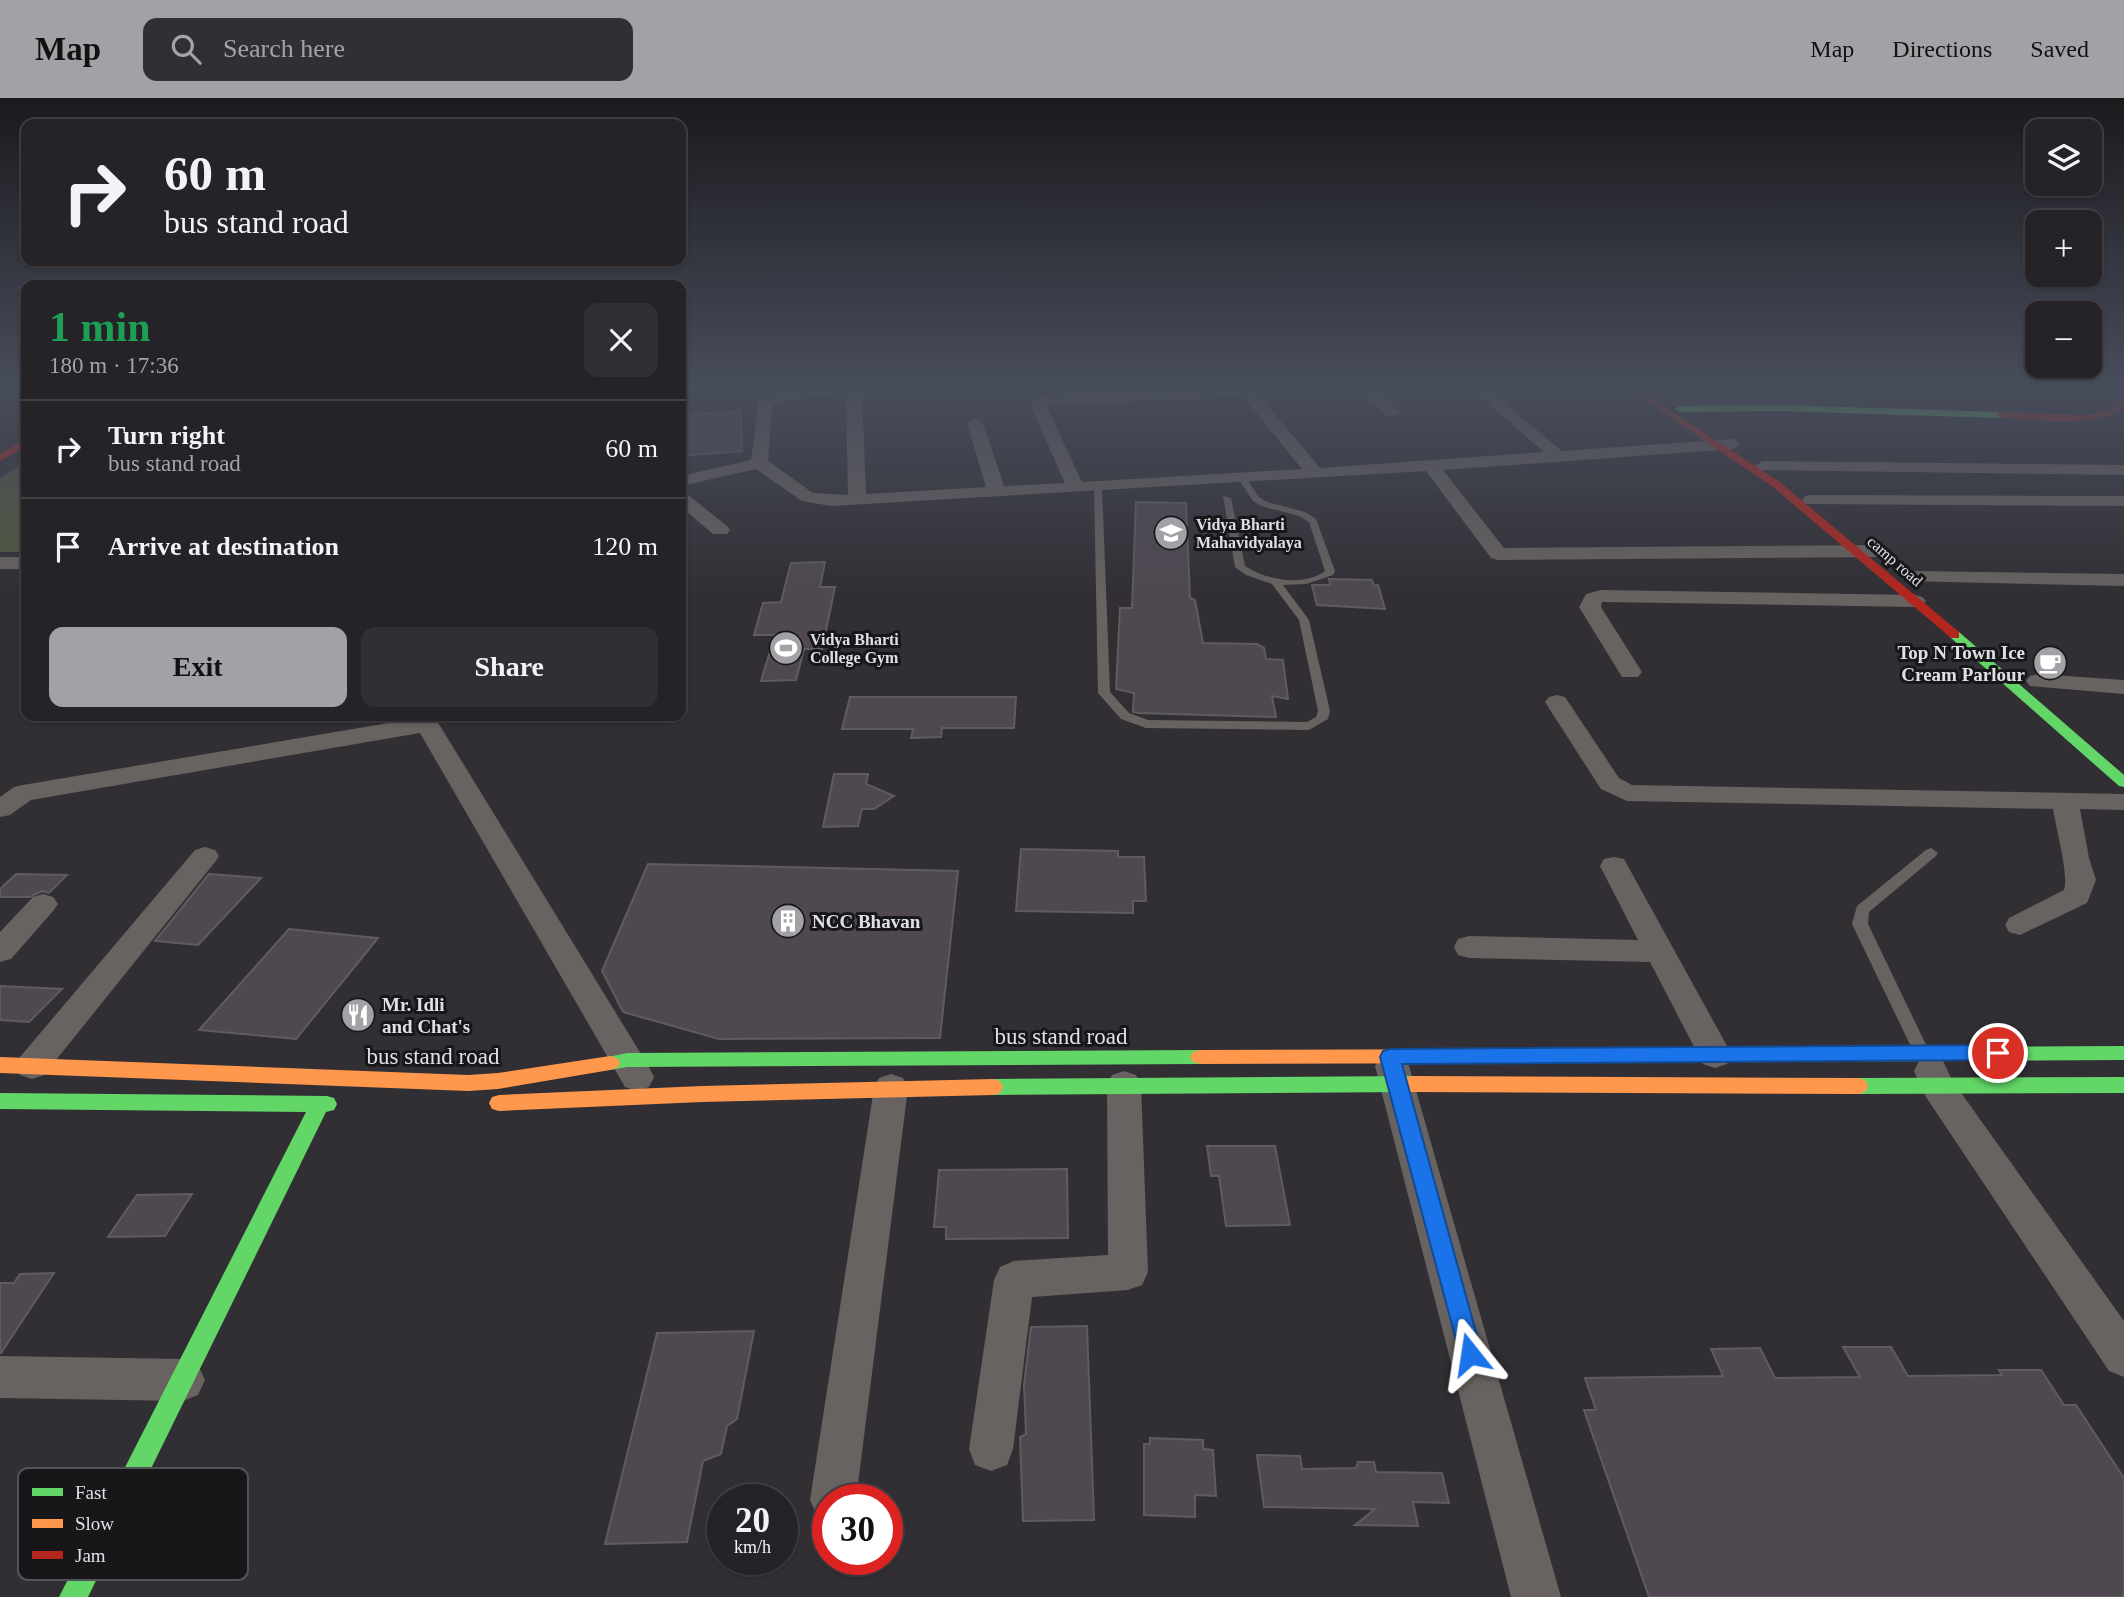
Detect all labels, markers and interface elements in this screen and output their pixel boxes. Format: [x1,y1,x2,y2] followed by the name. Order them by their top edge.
[143,18,633,81] search box
[167,30,205,68] icon: search
[35,31,101,67] text: Map
[223,34,345,63] text: Search here
[1810,36,1854,62] text: Map
[1892,36,1992,62] text: Directions
[2030,36,2089,62] text: Saved
[2025,119,2102,378] map controls
[2025,119,2102,196] button: layers
[164,146,266,201] text: 60 m
[49,147,140,238] icon: right
[164,204,349,240] text: bus stand road
[2025,210,2102,287] button: +
[2025,301,2102,378] button: −
[584,303,658,377] button: close
[49,304,151,350] text: 1 min
[49,353,179,378] text: 180 m · 17:36
[108,421,225,450] text: Turn right
[49,430,87,468] icon: right
[605,434,658,463] text: 60 m
[108,451,241,476] text: bus stand road
[1152,514,1190,552] school or university icon: Vidya Bharti Mahavidyalaya
[1196,516,1302,552] place label: Vidya Bharti Mahavidyalaya
[49,528,87,566] icon: arrive
[108,532,339,561] text: Arrive at destination
[592,532,658,561] text: 120 m
[1863,533,1926,590] street label: camp road
[49,627,347,707] button: Exit
[361,627,658,707] button: Share
[767,629,805,667] sports icon: Vidya Bharti College Gym
[810,631,899,667] place label: Vidya Bharti College Gym
[1897,642,2026,685] place label: Top N Town Ice Cream Parlour
[2031,644,2069,682] cafe icon: Top N Town Ice Cream Parlour
[769,902,807,940] building icon: NCC Bhavan
[812,911,921,932] place label: NCC Bhavan
[382,994,470,1037] place label: Mr. Idli and Chat's
[339,996,377,1034] restaurant icon: Mr. Idli and Chat's
[1968,1023,2028,1083] pin
[995,1024,1128,1049] street label: bus stand road
[1979,1034,2017,1072] icon: arrive
[367,1044,500,1069] street label: bus stand road
[1433,1317,1507,1391] position arrow
[18,1468,248,1580] legend
[75,1482,107,1503] text: Fast
[812,1484,903,1575] speed limit sign: 30
[735,1501,770,1540] text: 20
[75,1513,114,1534] text: Slow
[734,1537,771,1557] text: km/h
[75,1545,106,1566] text: Jam

